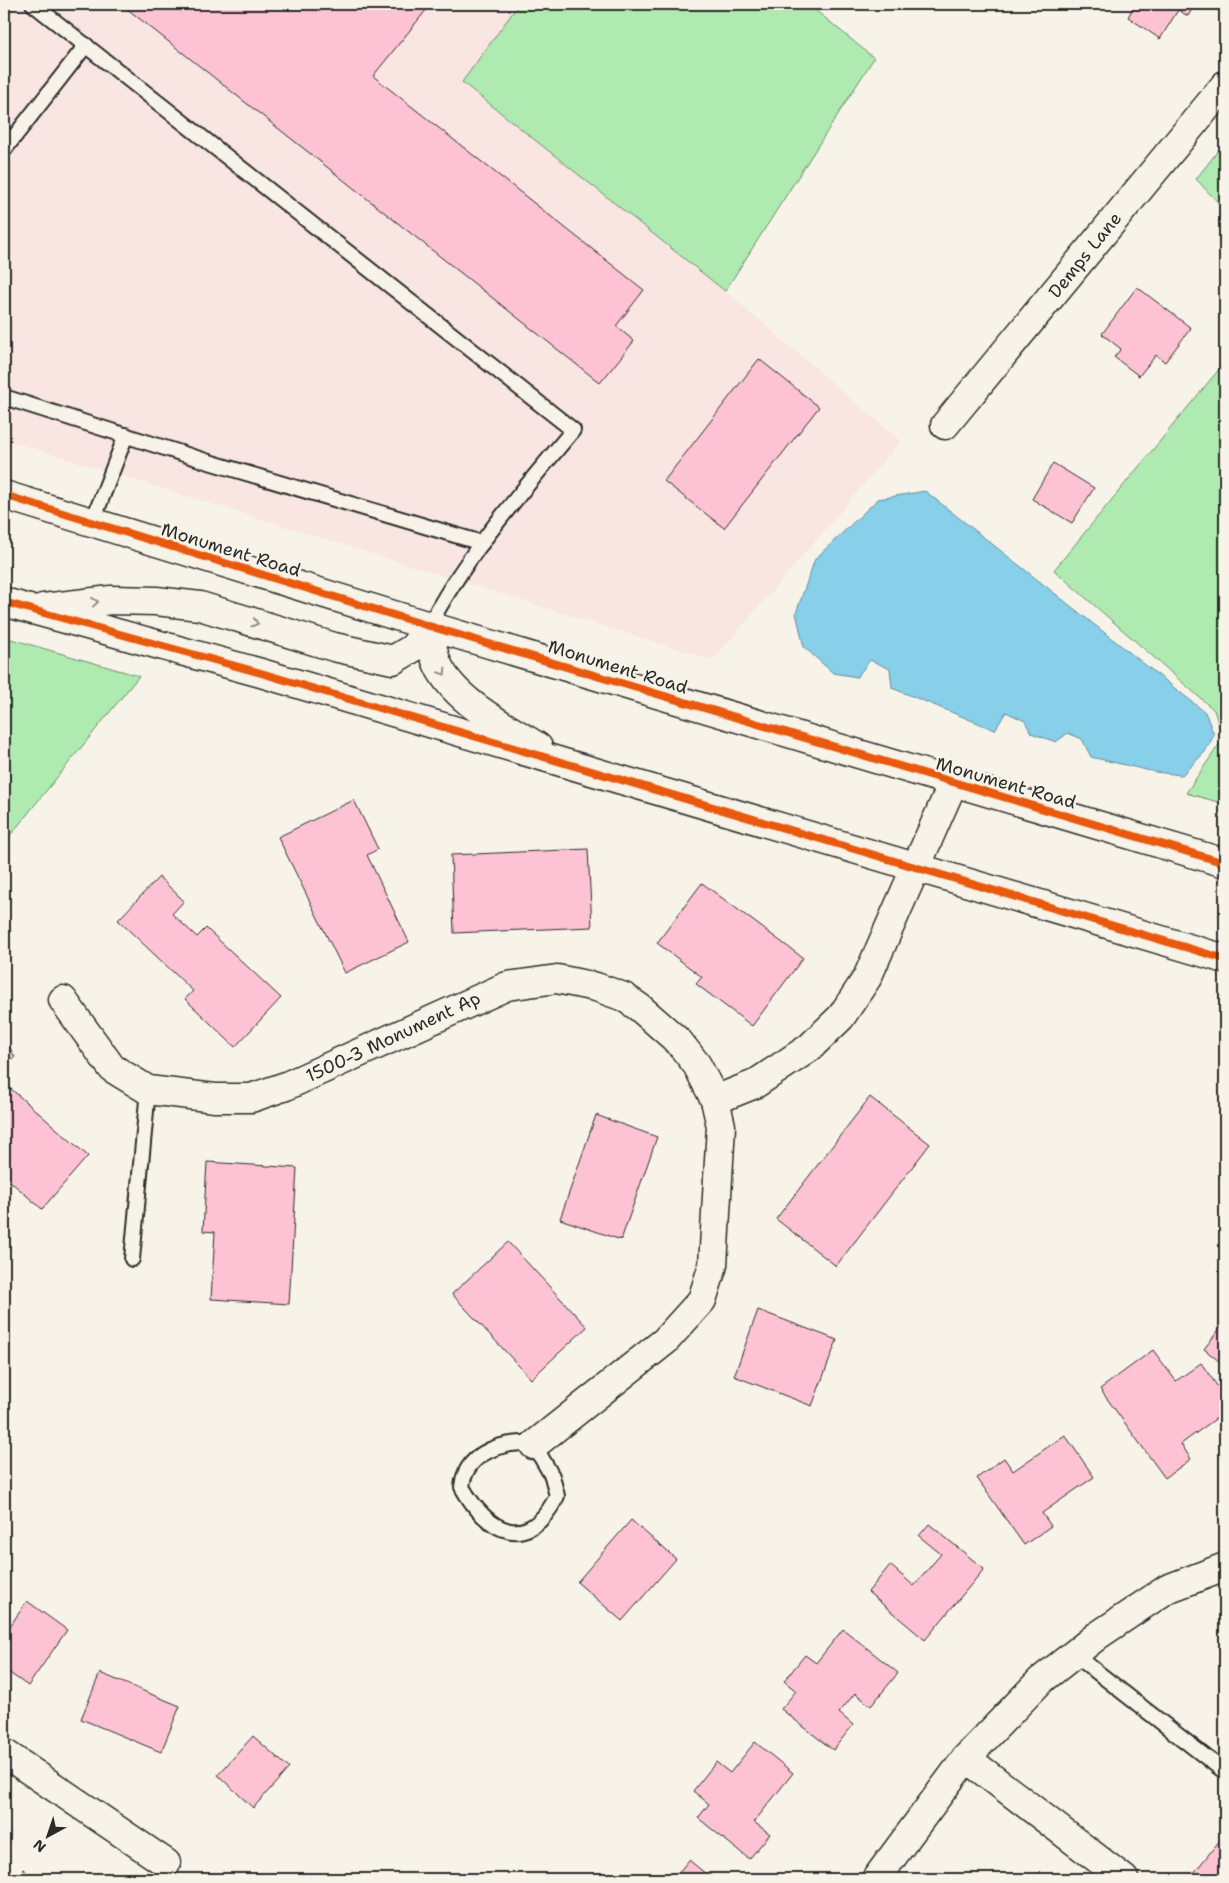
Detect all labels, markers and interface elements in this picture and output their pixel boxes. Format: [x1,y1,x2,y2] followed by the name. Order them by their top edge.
[1043,207,1127,303] street label: Demps Lane
[158,517,304,583] street label: Monument Road
[92,597,100,608] one-way arrow
[250,617,259,627] one-way arrow
[545,634,691,700] street label: Monument Road
[437,666,446,676] one-way arrow
[933,752,1079,814] street label: Monument Road
[302,986,484,1088] street label: 1500-3 Monument Ap
[22,1810,72,1860] north arrow
[30,1835,50,1856] text: N

